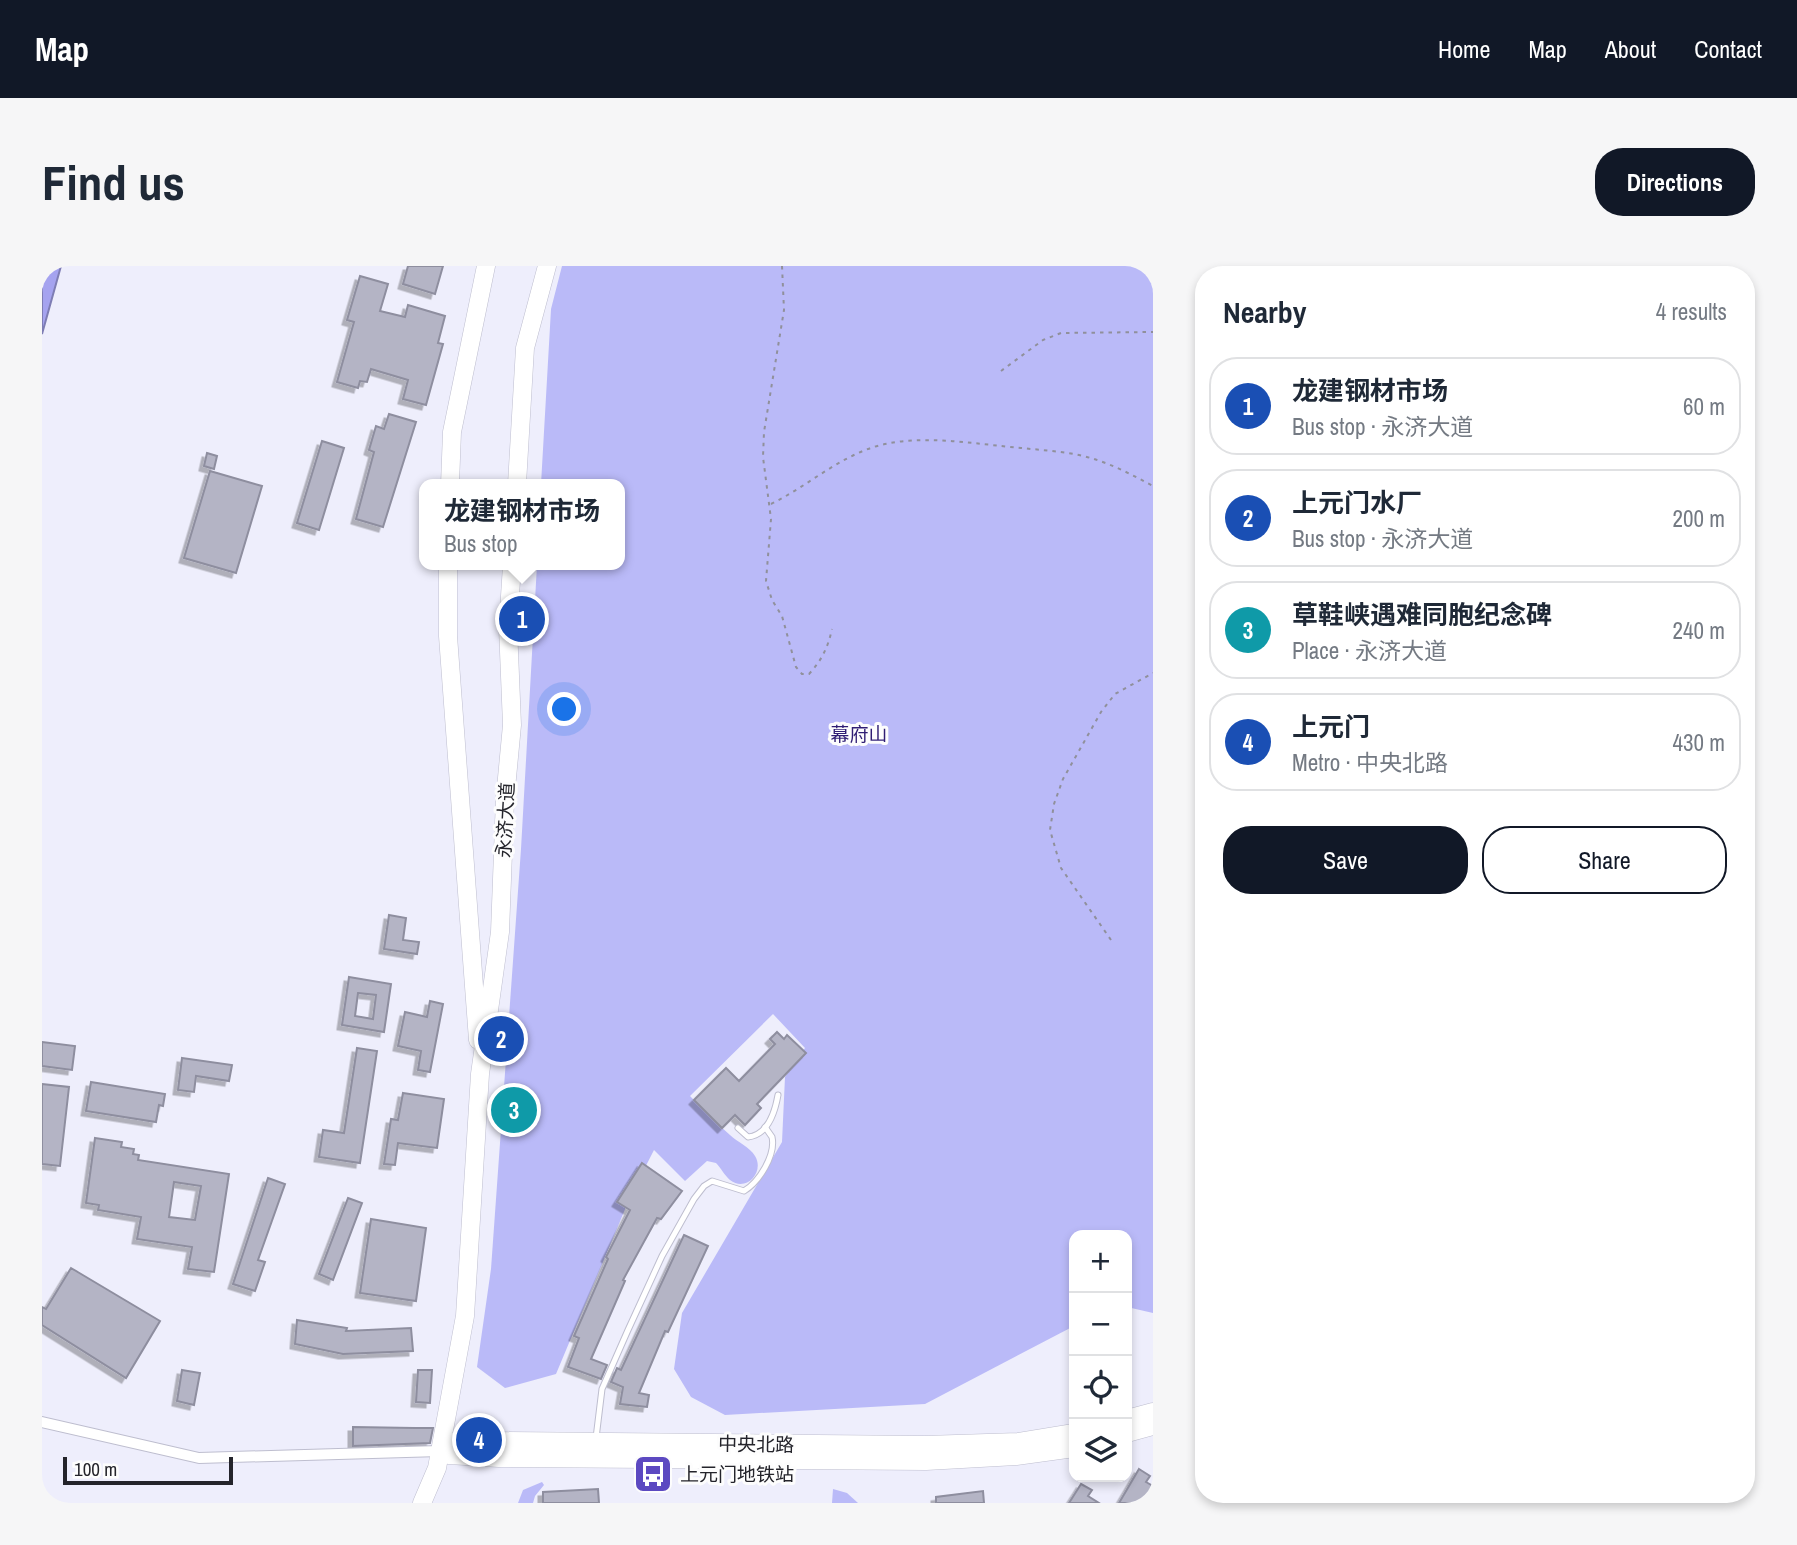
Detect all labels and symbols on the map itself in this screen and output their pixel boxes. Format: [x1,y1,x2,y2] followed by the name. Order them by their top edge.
[499,593,545,645] pin: 1
[547,692,581,726] your location
[830,721,888,747] park label: 幕府山
[490,781,520,859] street label: 永济大道
[478,1013,524,1065] pin: 2
[491,1084,537,1136] pin: 3
[456,1414,502,1466] pin: 4
[718,1430,794,1458] street label: 中央北路
[632,1453,674,1495] bus stop icon: 上元门地铁站
[63,1454,233,1486] scale bar
[680,1461,794,1487] place label: 上元门地铁站

